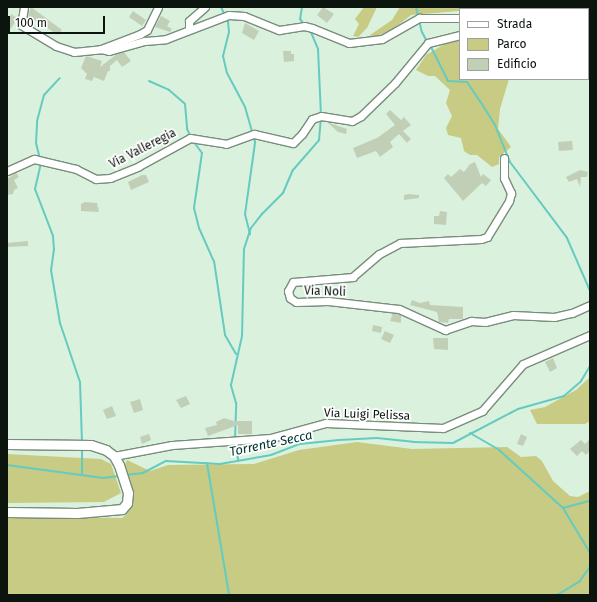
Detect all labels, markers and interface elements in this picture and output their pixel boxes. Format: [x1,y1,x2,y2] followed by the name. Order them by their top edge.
[10,8,107,34] scale bar
[459,8,589,80] legend
[15,16,47,30] text: 100 m
[497,17,532,31] text: Strada
[497,37,527,51] text: Parco
[497,57,537,71] text: Edificio
[107,126,179,172] street label: Via Valleregia
[304,284,346,300] street label: Via Noli
[324,406,410,424] street label: Via Luigi Pelissa
[228,428,314,460] water label: Torrente Secca

